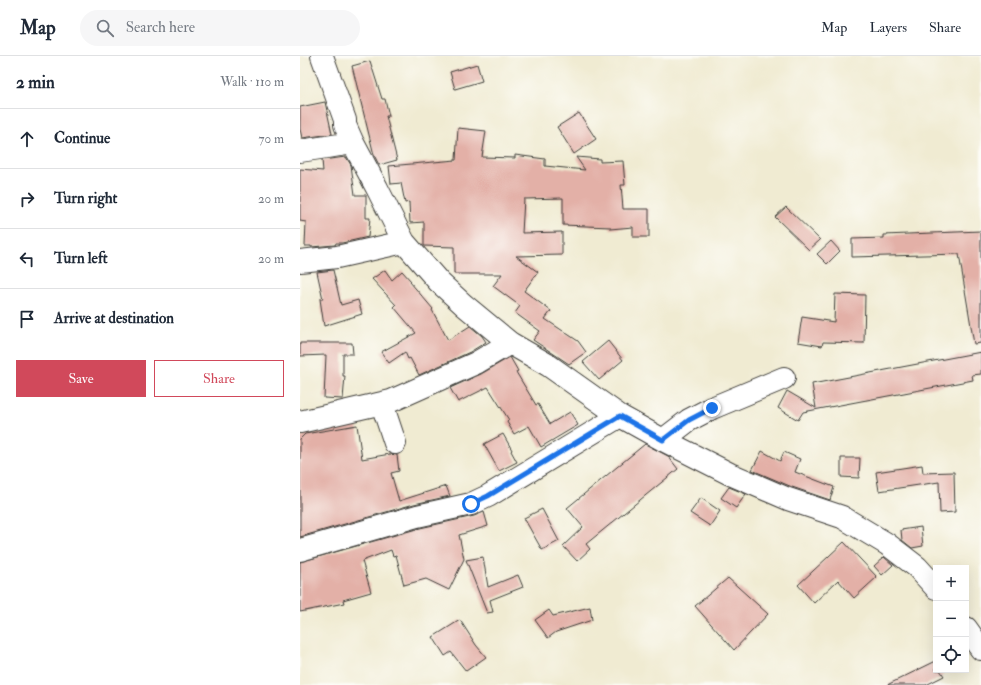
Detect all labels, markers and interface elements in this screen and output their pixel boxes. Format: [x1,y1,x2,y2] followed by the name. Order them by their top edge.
[80,10,360,46] search box
[20,16,56,40] text: Map
[94,17,116,39] icon: search
[126,18,195,37] text: Search here
[821,19,847,36] text: Map
[869,19,907,36] text: Layers
[929,19,961,36] text: Share
[16,72,55,93] text: 2 min
[220,74,284,90] text: Walk · 110 m
[16,128,38,150] icon: ahead
[54,129,110,148] text: Continue
[259,131,284,147] text: 70 m
[16,188,38,210] icon: right
[54,189,117,208] text: Turn right
[258,191,284,207] text: 20 m
[16,248,38,270] icon: left
[54,249,108,268] text: Turn left
[258,251,284,267] text: 20 m
[16,308,38,330] icon: arrive
[54,309,174,328] text: Arrive at destination
[16,360,146,397] button: Save
[154,360,284,397] button: Share
[703,399,721,417] route end
[462,495,480,513] route start
[933,565,969,673] map controls
[933,565,969,601] button: +
[933,601,969,637] button: −
[933,637,969,673] button: locate

